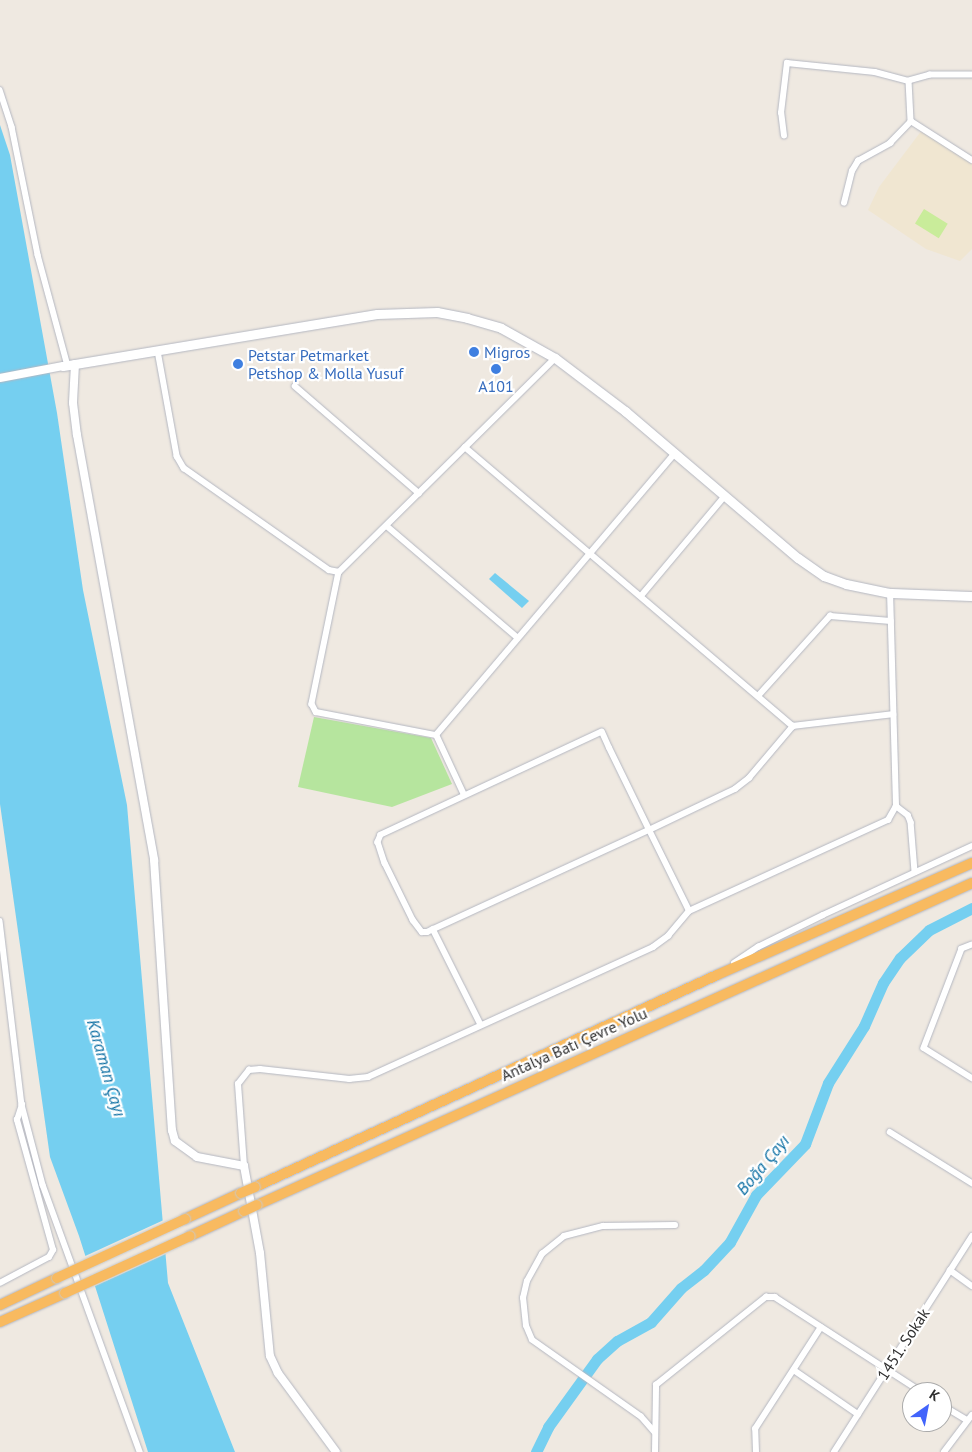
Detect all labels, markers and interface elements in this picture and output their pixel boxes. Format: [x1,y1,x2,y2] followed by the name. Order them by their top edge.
[484,342,530,362] place label: Migros
[248,345,404,383] place label: Petstar Petmarket Petshop & Molla Yusuf
[468,346,480,358] marker: Migros
[232,358,244,370] marker: Petstar Petmarket Petshop & Molla Yusuf
[490,363,502,375] marker: A101
[478,376,514,396] place label: A101
[498,1003,650,1085] street label: Antalya Batı Çevre Yolu
[82,1017,130,1119] water label: Karaman Çayı
[732,1130,794,1200] water label: Boğa Çayı
[872,1304,934,1384] street label: 1451. Sokak
[902,1382,952,1432] north arrow
[926,1385,943,1405] text: K

